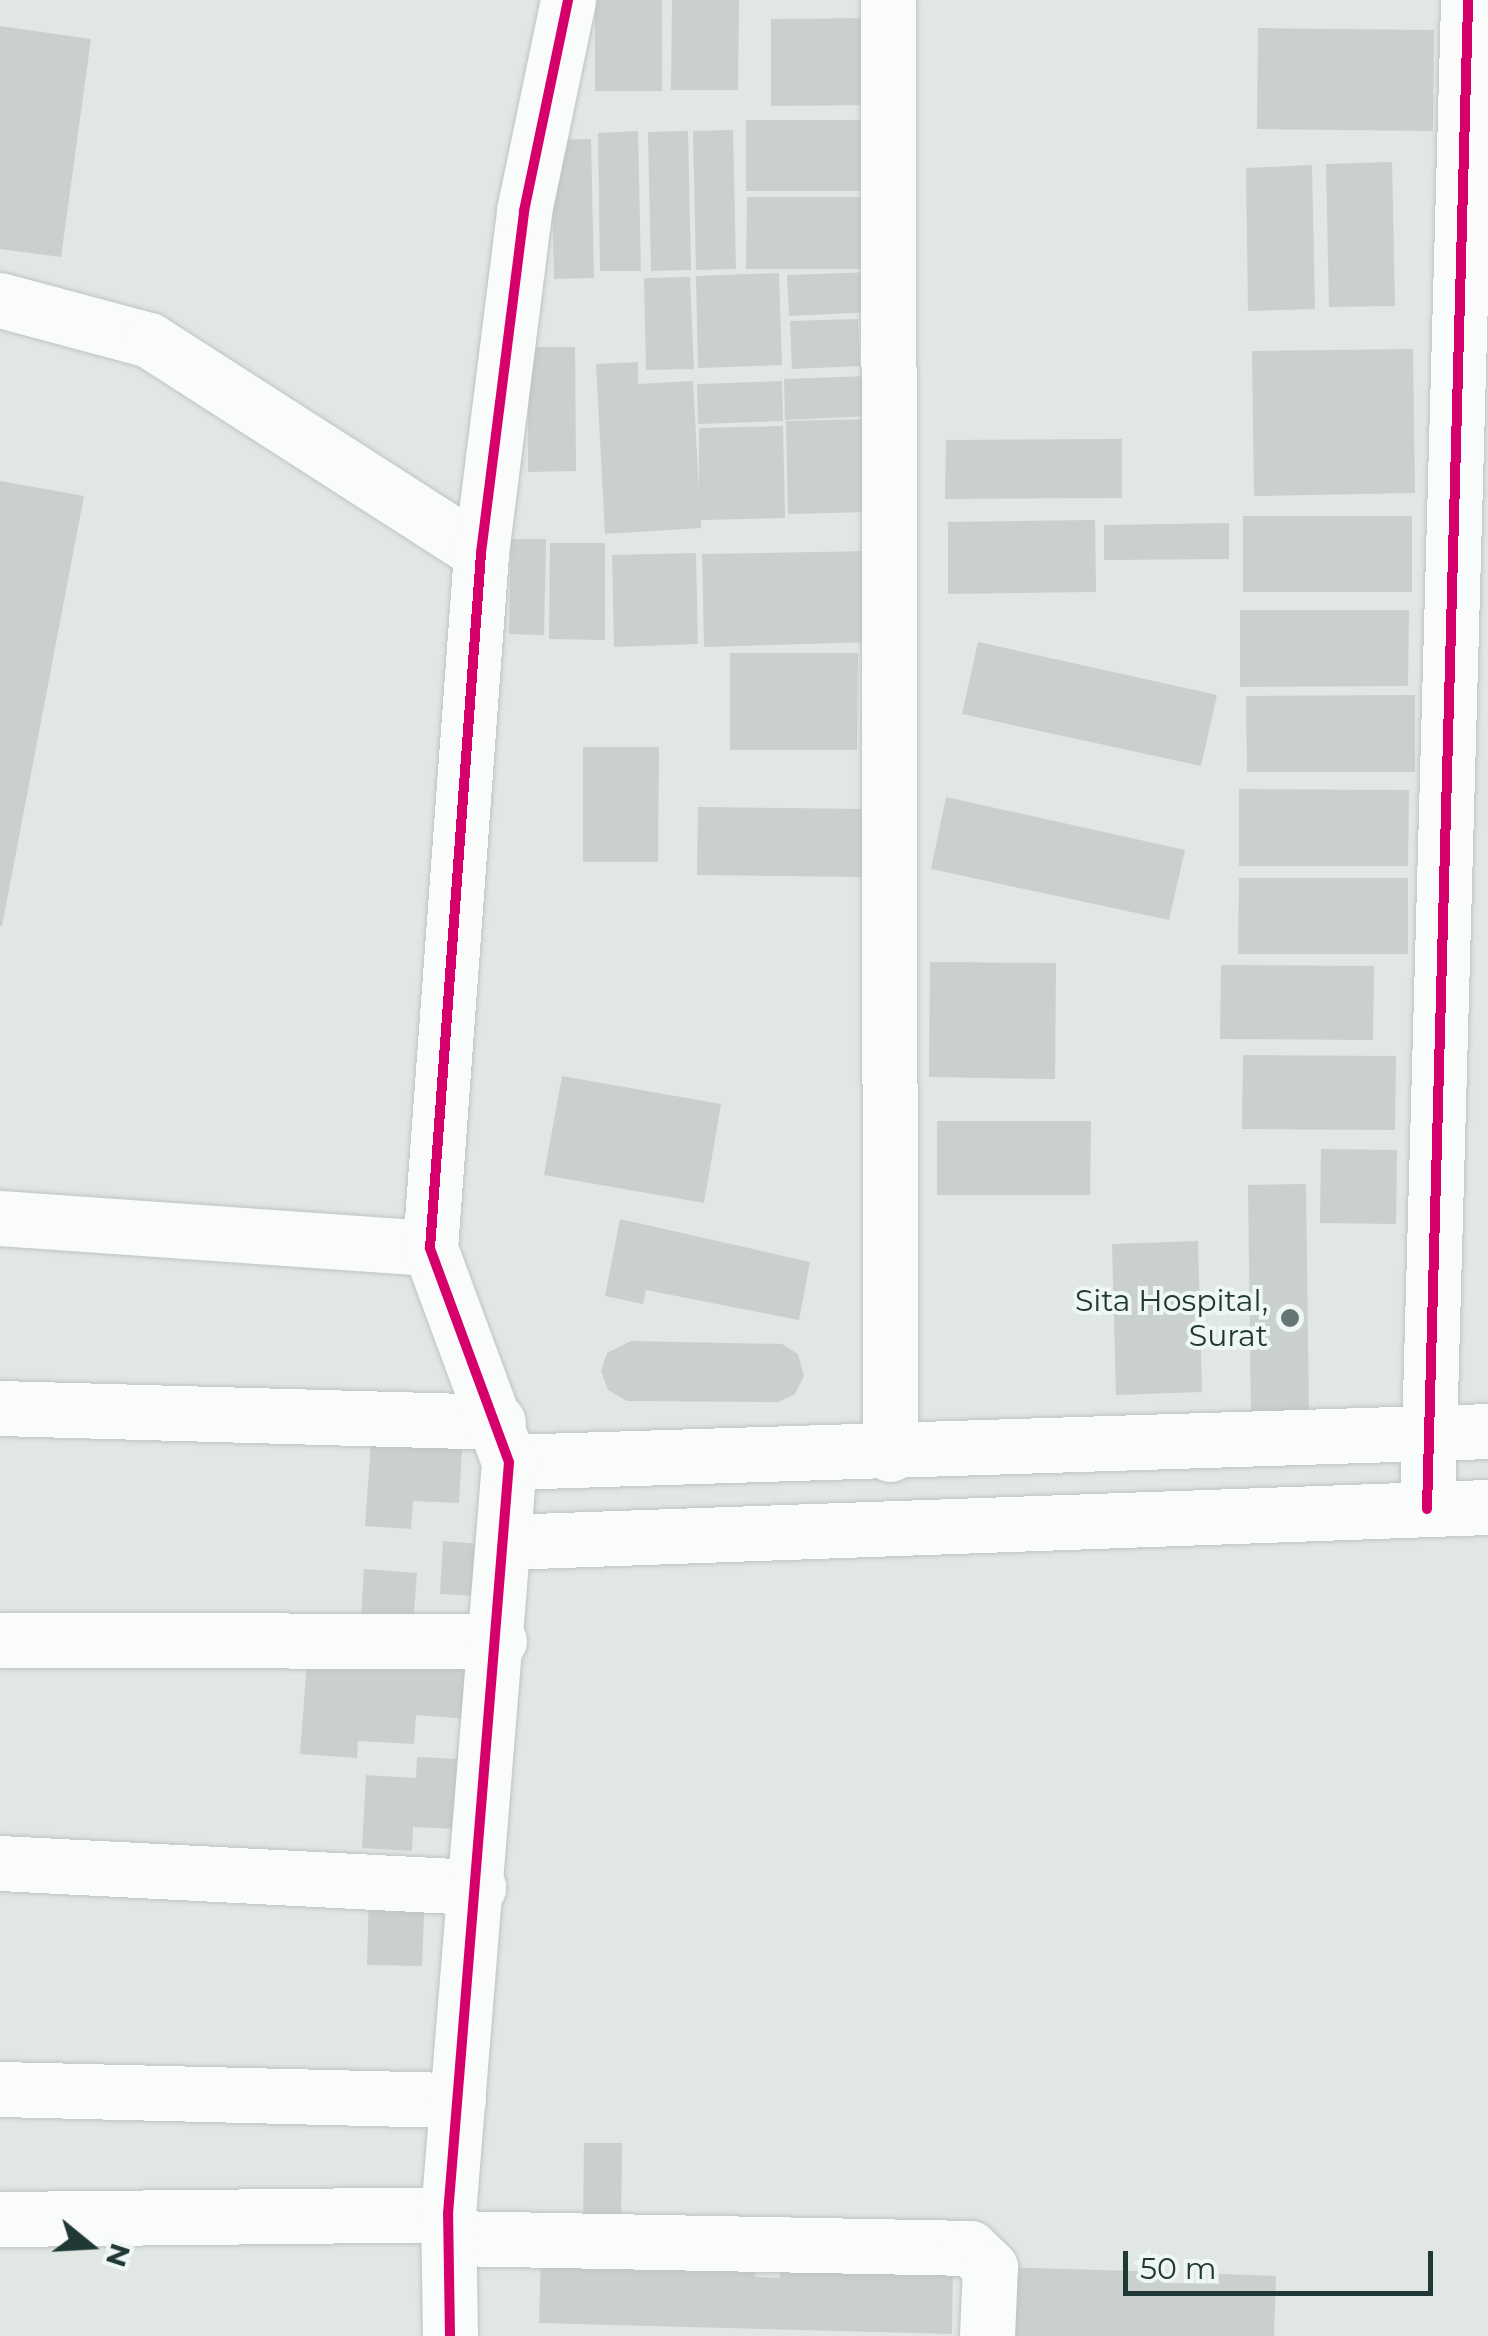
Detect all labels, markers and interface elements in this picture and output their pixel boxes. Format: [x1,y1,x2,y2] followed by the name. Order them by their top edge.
[1075,1283,1268,1354] place label: Sita Hospital, Surat
[1277,1305,1303,1331] marker: Sita Hospital, Surat
[40,2196,140,2296] north arrow
[1128,2231,1438,2293] scale bar
[99,2239,138,2271] text: N
[1140,2250,1217,2287] text: 50 m

